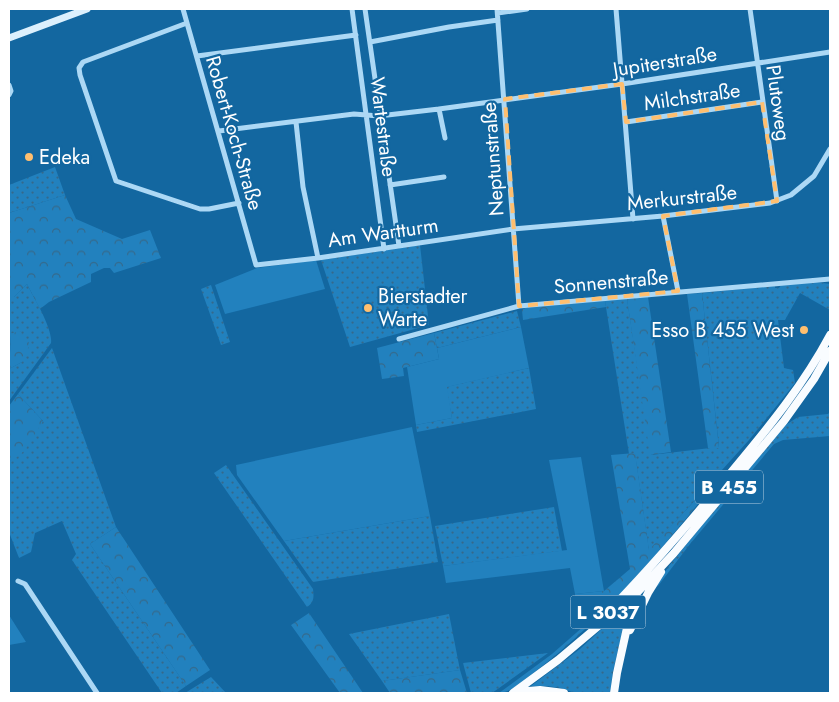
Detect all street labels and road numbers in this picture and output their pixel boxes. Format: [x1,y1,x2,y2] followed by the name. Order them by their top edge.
[608,39,719,85] street label: Jupiterstraße
[198,52,270,214] street label: Robert-Koch-Straße
[758,63,798,143] street label: Plutoweg
[362,75,404,179] street label: Wartestraße
[642,76,742,118] street label: Milchstraße
[475,101,511,217] street label: Neptunstraße
[626,178,738,218] street label: Merkurstraße
[326,211,440,255] street label: Am Wartturm
[553,263,669,301] street label: Sonnenstraße
[695,471,763,504] road number: B 455
[570,596,646,628] road number: L 3037

